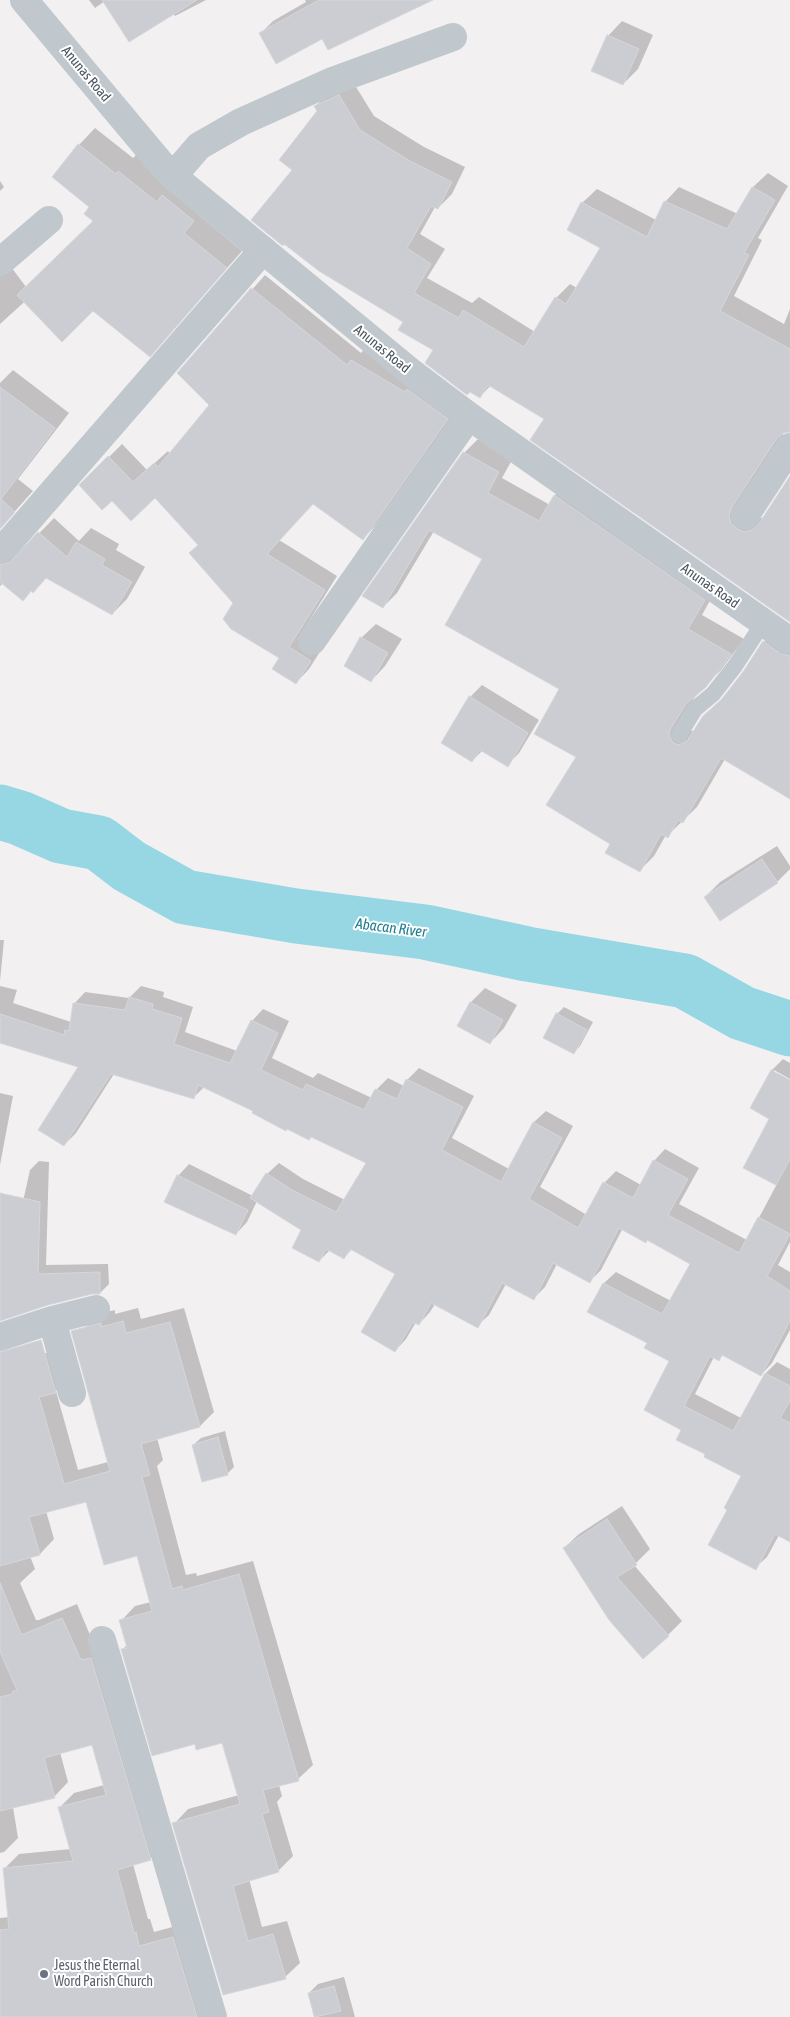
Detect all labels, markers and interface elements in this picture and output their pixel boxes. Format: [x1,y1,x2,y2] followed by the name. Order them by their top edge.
[58,43,114,105] street label: Anunas Road
[351,321,413,377] street label: Anunas Road
[678,560,742,612] street label: Anunas Road
[354,915,428,941] water label: Abacan River
[54,1958,153,1990] place label: Jesus the Eternal Word Parish Church
[38,1968,50,1980] marker: Jesus the Eternal Word Parish Church

